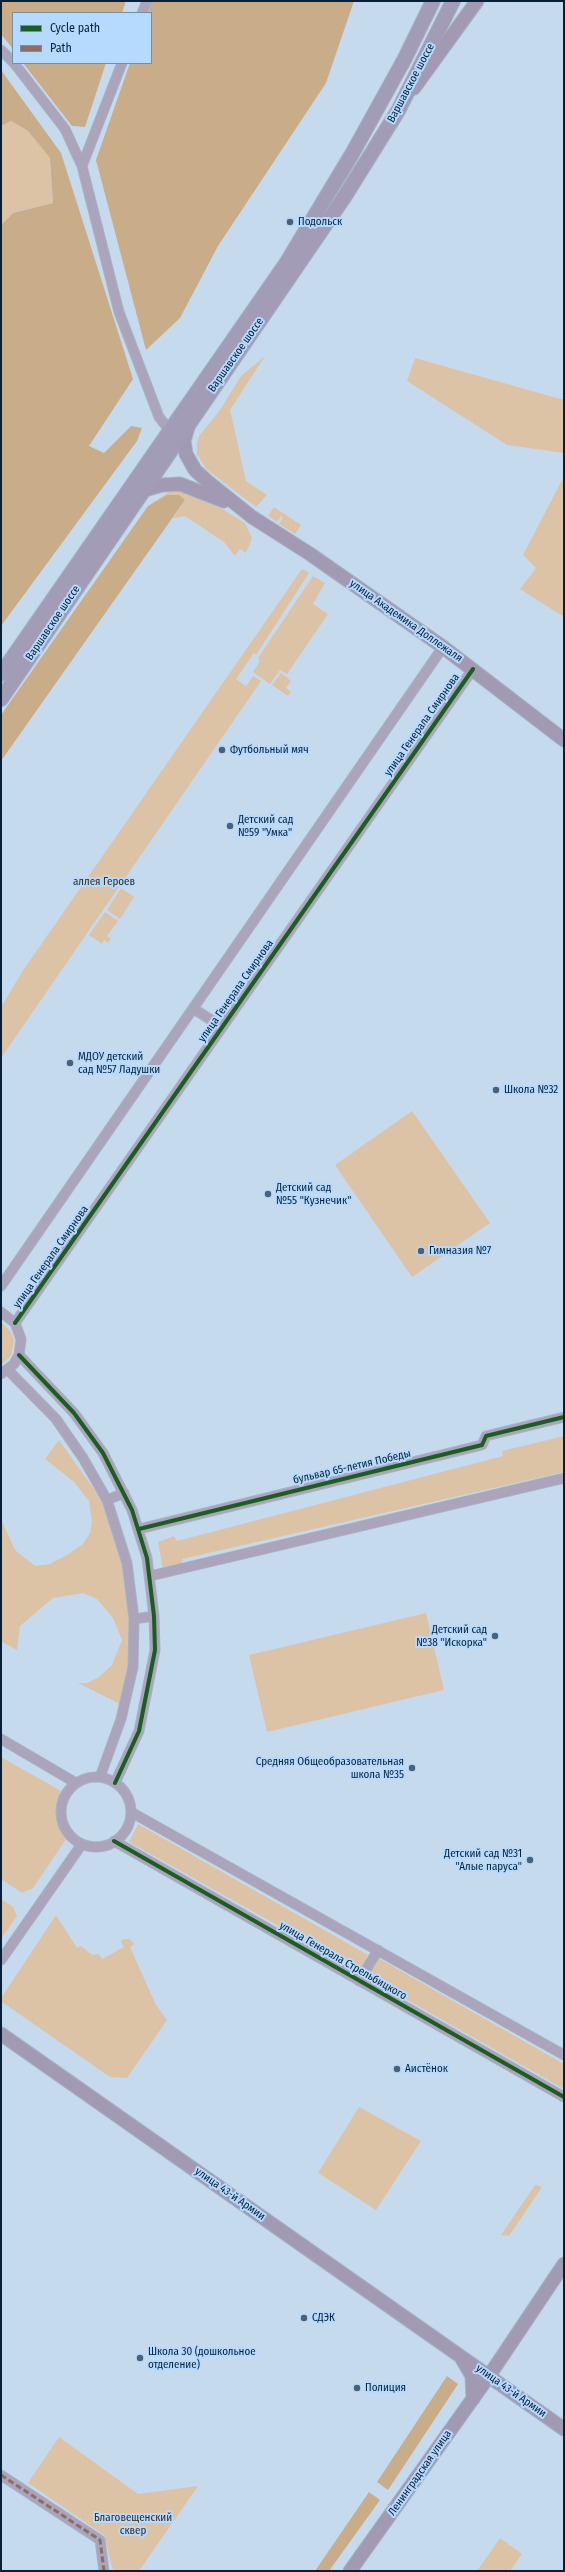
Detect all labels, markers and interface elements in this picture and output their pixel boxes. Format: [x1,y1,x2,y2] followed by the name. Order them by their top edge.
[12,12,152,64] legend
[50,21,100,35] text: Cycle path
[50,41,72,55] text: Path
[385,41,437,125] street label: Варшавское шоссе
[298,215,342,229] place label: Подольск
[285,217,295,227] marker: Подольск
[205,315,267,395] street label: Варшавское шоссе
[347,577,465,665] street label: улица Академика Доллежаля
[23,583,83,663] street label: Варшавское шоссе
[382,671,462,779] street label: улица Генерала Смирнова
[230,743,309,757] place label: Футбольный мяч
[217,745,227,755] marker: Футбольный мяч
[238,813,293,839] place label: Детский сад №59 "Умка"
[225,821,235,831] marker: Детский сад №59 "Умка"
[73,875,135,889] park label: аллея Героев
[196,937,276,1045] street label: улица Генерала Смирнова
[78,1050,160,1076] place label: МДОУ детский сад №57 Ладушки
[65,1058,75,1068] marker: МДОУ детский сад №57 Ладушки
[504,1083,558,1097] place label: Школа №32
[491,1085,501,1095] marker: Школа №32
[276,1181,351,1207] place label: Детский сад №55 "Кузнечик"
[263,1189,273,1199] marker: Детский сад №55 "Кузнечик"
[11,1203,91,1311] street label: улица Генерала Смирнова
[429,1244,491,1258] place label: Гимназия №7
[416,1246,426,1256] marker: Гимназия №7
[292,1447,412,1487] street label: бульвар 65-летия Победы
[416,1623,487,1649] place label: Детский сад №38 "Искорка"
[490,1631,500,1641] marker: Детский сад №38 "Искорка"
[256,1755,404,1781] place label: Средняя Общеобразовательная школа №35
[407,1763,417,1773] marker: Средняя Общеобразовательная школа №35
[444,1847,522,1873] place label: Детский сад №31 "Алые паруса"
[525,1855,535,1865] marker: Детский сад №31 "Алые паруса"
[277,1919,409,2003] street label: улица Генерала Стрельбицкого
[405,2062,448,2076] place label: Аистёнок
[392,2064,402,2074] marker: Аистёнок
[192,2165,268,2223] street label: улица 43-й Армии
[312,2311,335,2325] place label: СДЭК
[299,2313,309,2323] marker: СДЭК
[148,2345,256,2371] place label: Школа 30 (дошкольное отделение)
[135,2353,145,2363] marker: Школа 30 (дошкольное отделение)
[473,2362,549,2420] street label: улица 43-й Армии
[365,2381,406,2395] place label: Полиция
[352,2383,362,2393] marker: Полиция
[386,2428,454,2518] street label: Ленинградская улица
[94,2511,172,2537] park label: Благовещенский сквер

